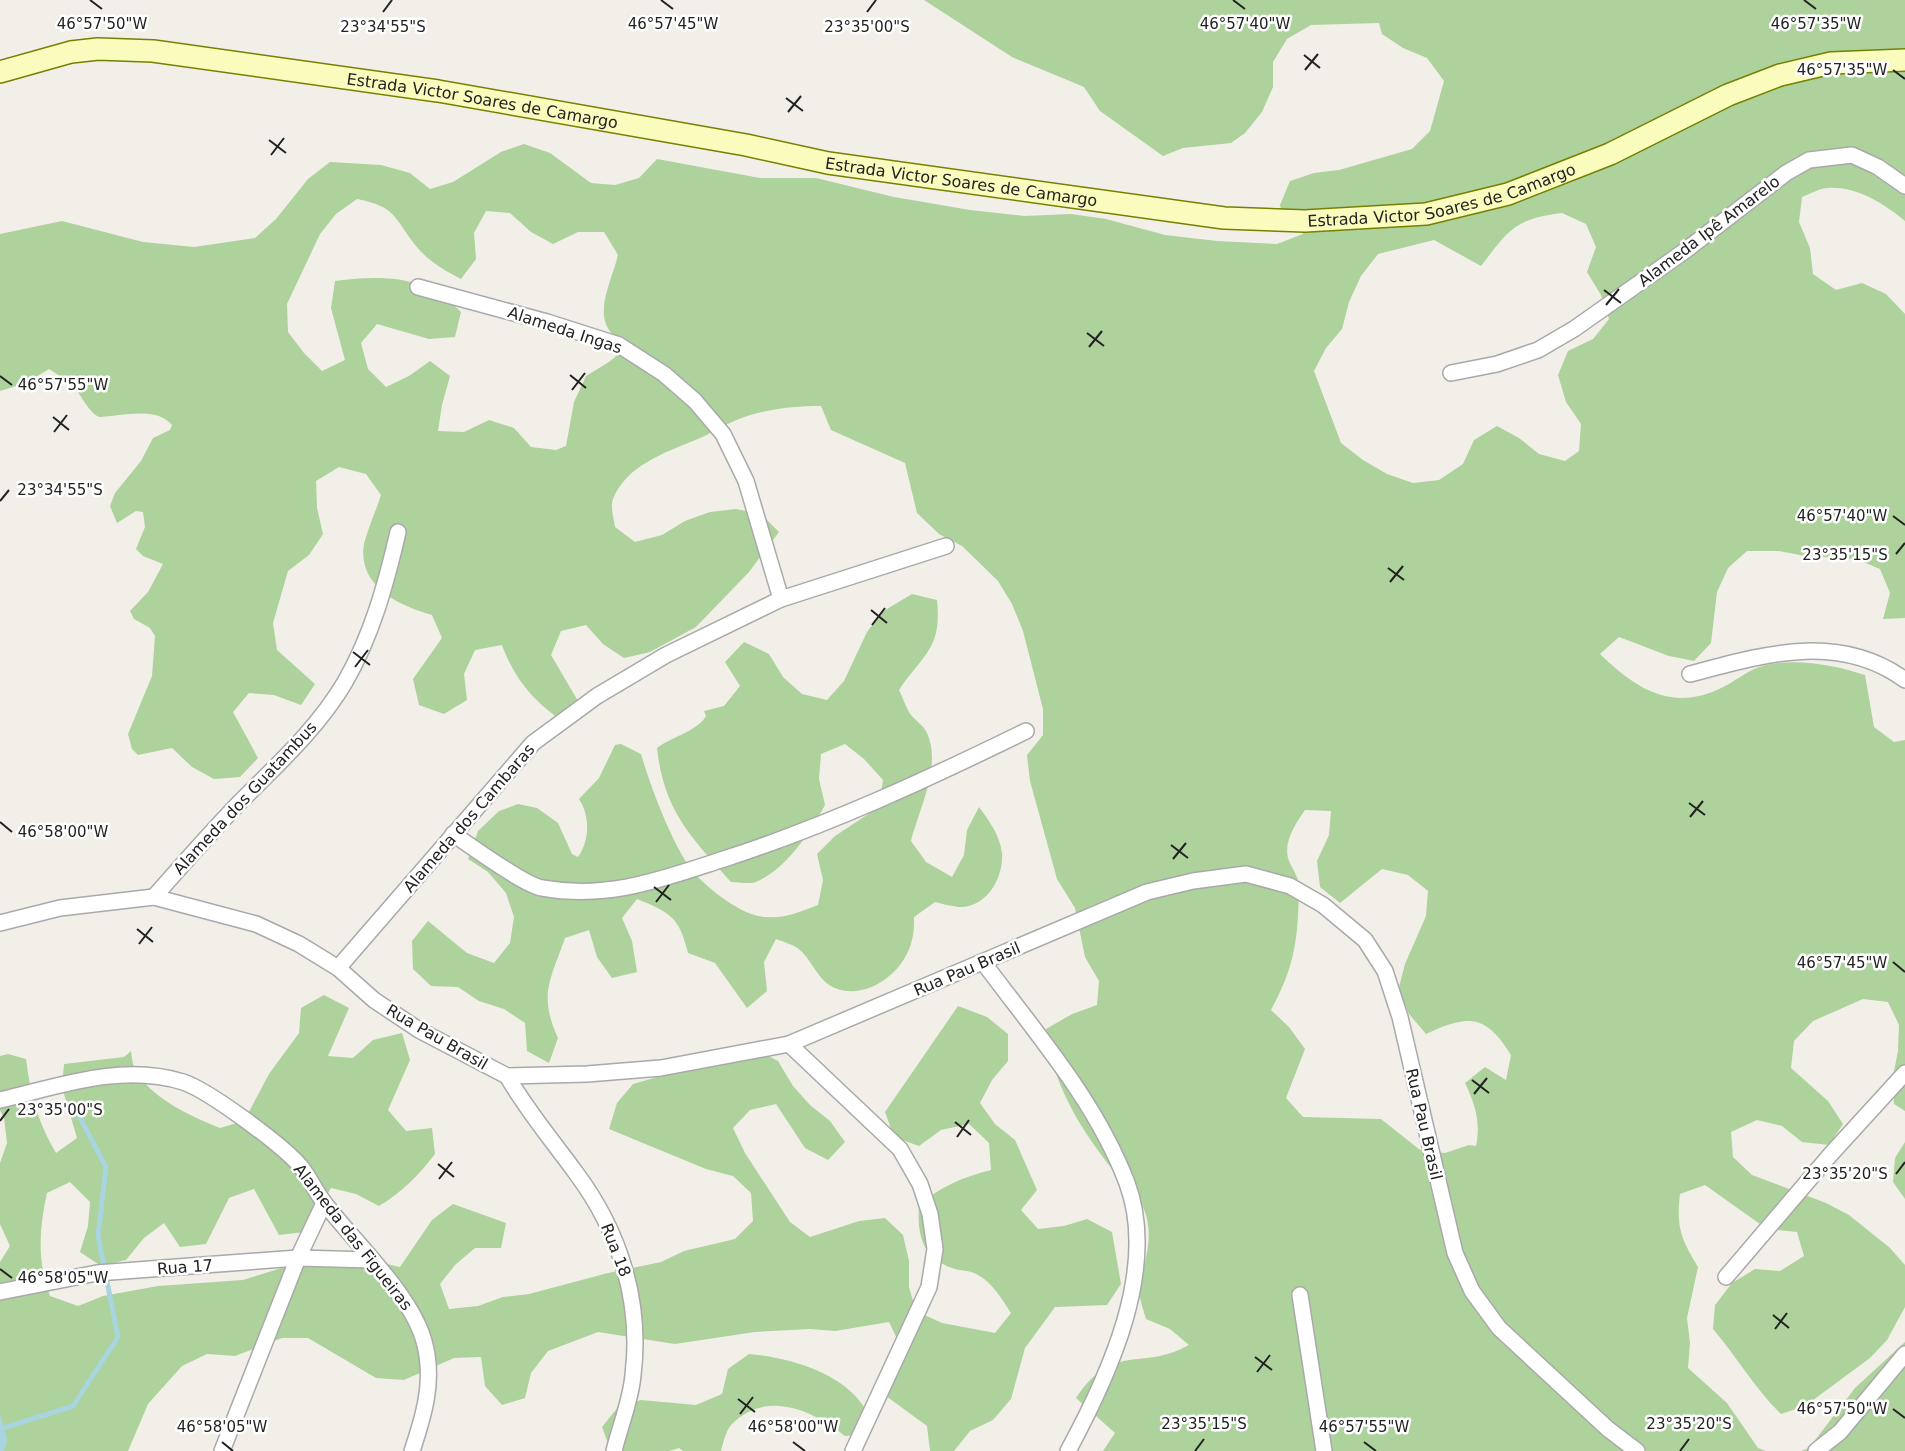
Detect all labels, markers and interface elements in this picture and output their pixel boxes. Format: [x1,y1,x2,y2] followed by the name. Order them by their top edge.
[57,15,147,33] text: 46°57'50"W
[628,15,718,33] text: 46°57'45"W
[1200,15,1290,33] text: 46°57'40"W
[1771,15,1861,33] text: 46°57'35"W
[340,18,426,36] text: 23°34'55"S
[824,18,910,36] text: 23°35'00"S
[1797,61,1887,79] text: 46°57'35"W
[345,69,620,132] street label: Estrada Victor Soares de Camargo
[824,153,1099,210] street label: Estrada Victor Soares de Camargo
[1307,159,1578,230] street label: Estrada Victor Soares de Camargo
[1635,172,1783,290] street label: Alameda Ipê Amarelo
[506,303,624,357] street label: Alameda Ingas
[18,376,108,394] text: 46°57'55"W
[17,481,103,499] text: 23°34'55"S
[1797,507,1887,525] text: 46°57'40"W
[1802,546,1888,564] text: 23°35'15"S
[169,718,321,878] street label: Alameda dos Guatambus
[399,740,539,896] street label: Alameda dos Cambaras
[18,823,108,841] text: 46°58'00"W
[911,938,1023,1000] street label: Rua Pau Brasil
[1797,954,1887,972] text: 46°57'45"W
[383,1000,491,1074] street label: Rua Pau Brasil
[1402,1066,1446,1182] street label: Rua Pau Brasil
[17,1101,103,1119] text: 23°35'00"S
[290,1160,416,1314] street label: Alameda das Figueiras
[1802,1165,1888,1183] text: 23°35'20"S
[597,1221,635,1279] street label: Rua 18
[157,1256,213,1278] street label: Rua 17
[18,1269,108,1287] text: 46°58'05"W
[1797,1400,1887,1418] text: 46°57'50"W
[1161,1415,1247,1433] text: 23°35'15"S
[1646,1415,1732,1433] text: 23°35'20"S
[177,1418,267,1436] text: 46°58'05"W
[748,1418,838,1436] text: 46°58'00"W
[1319,1418,1409,1436] text: 46°57'55"W

